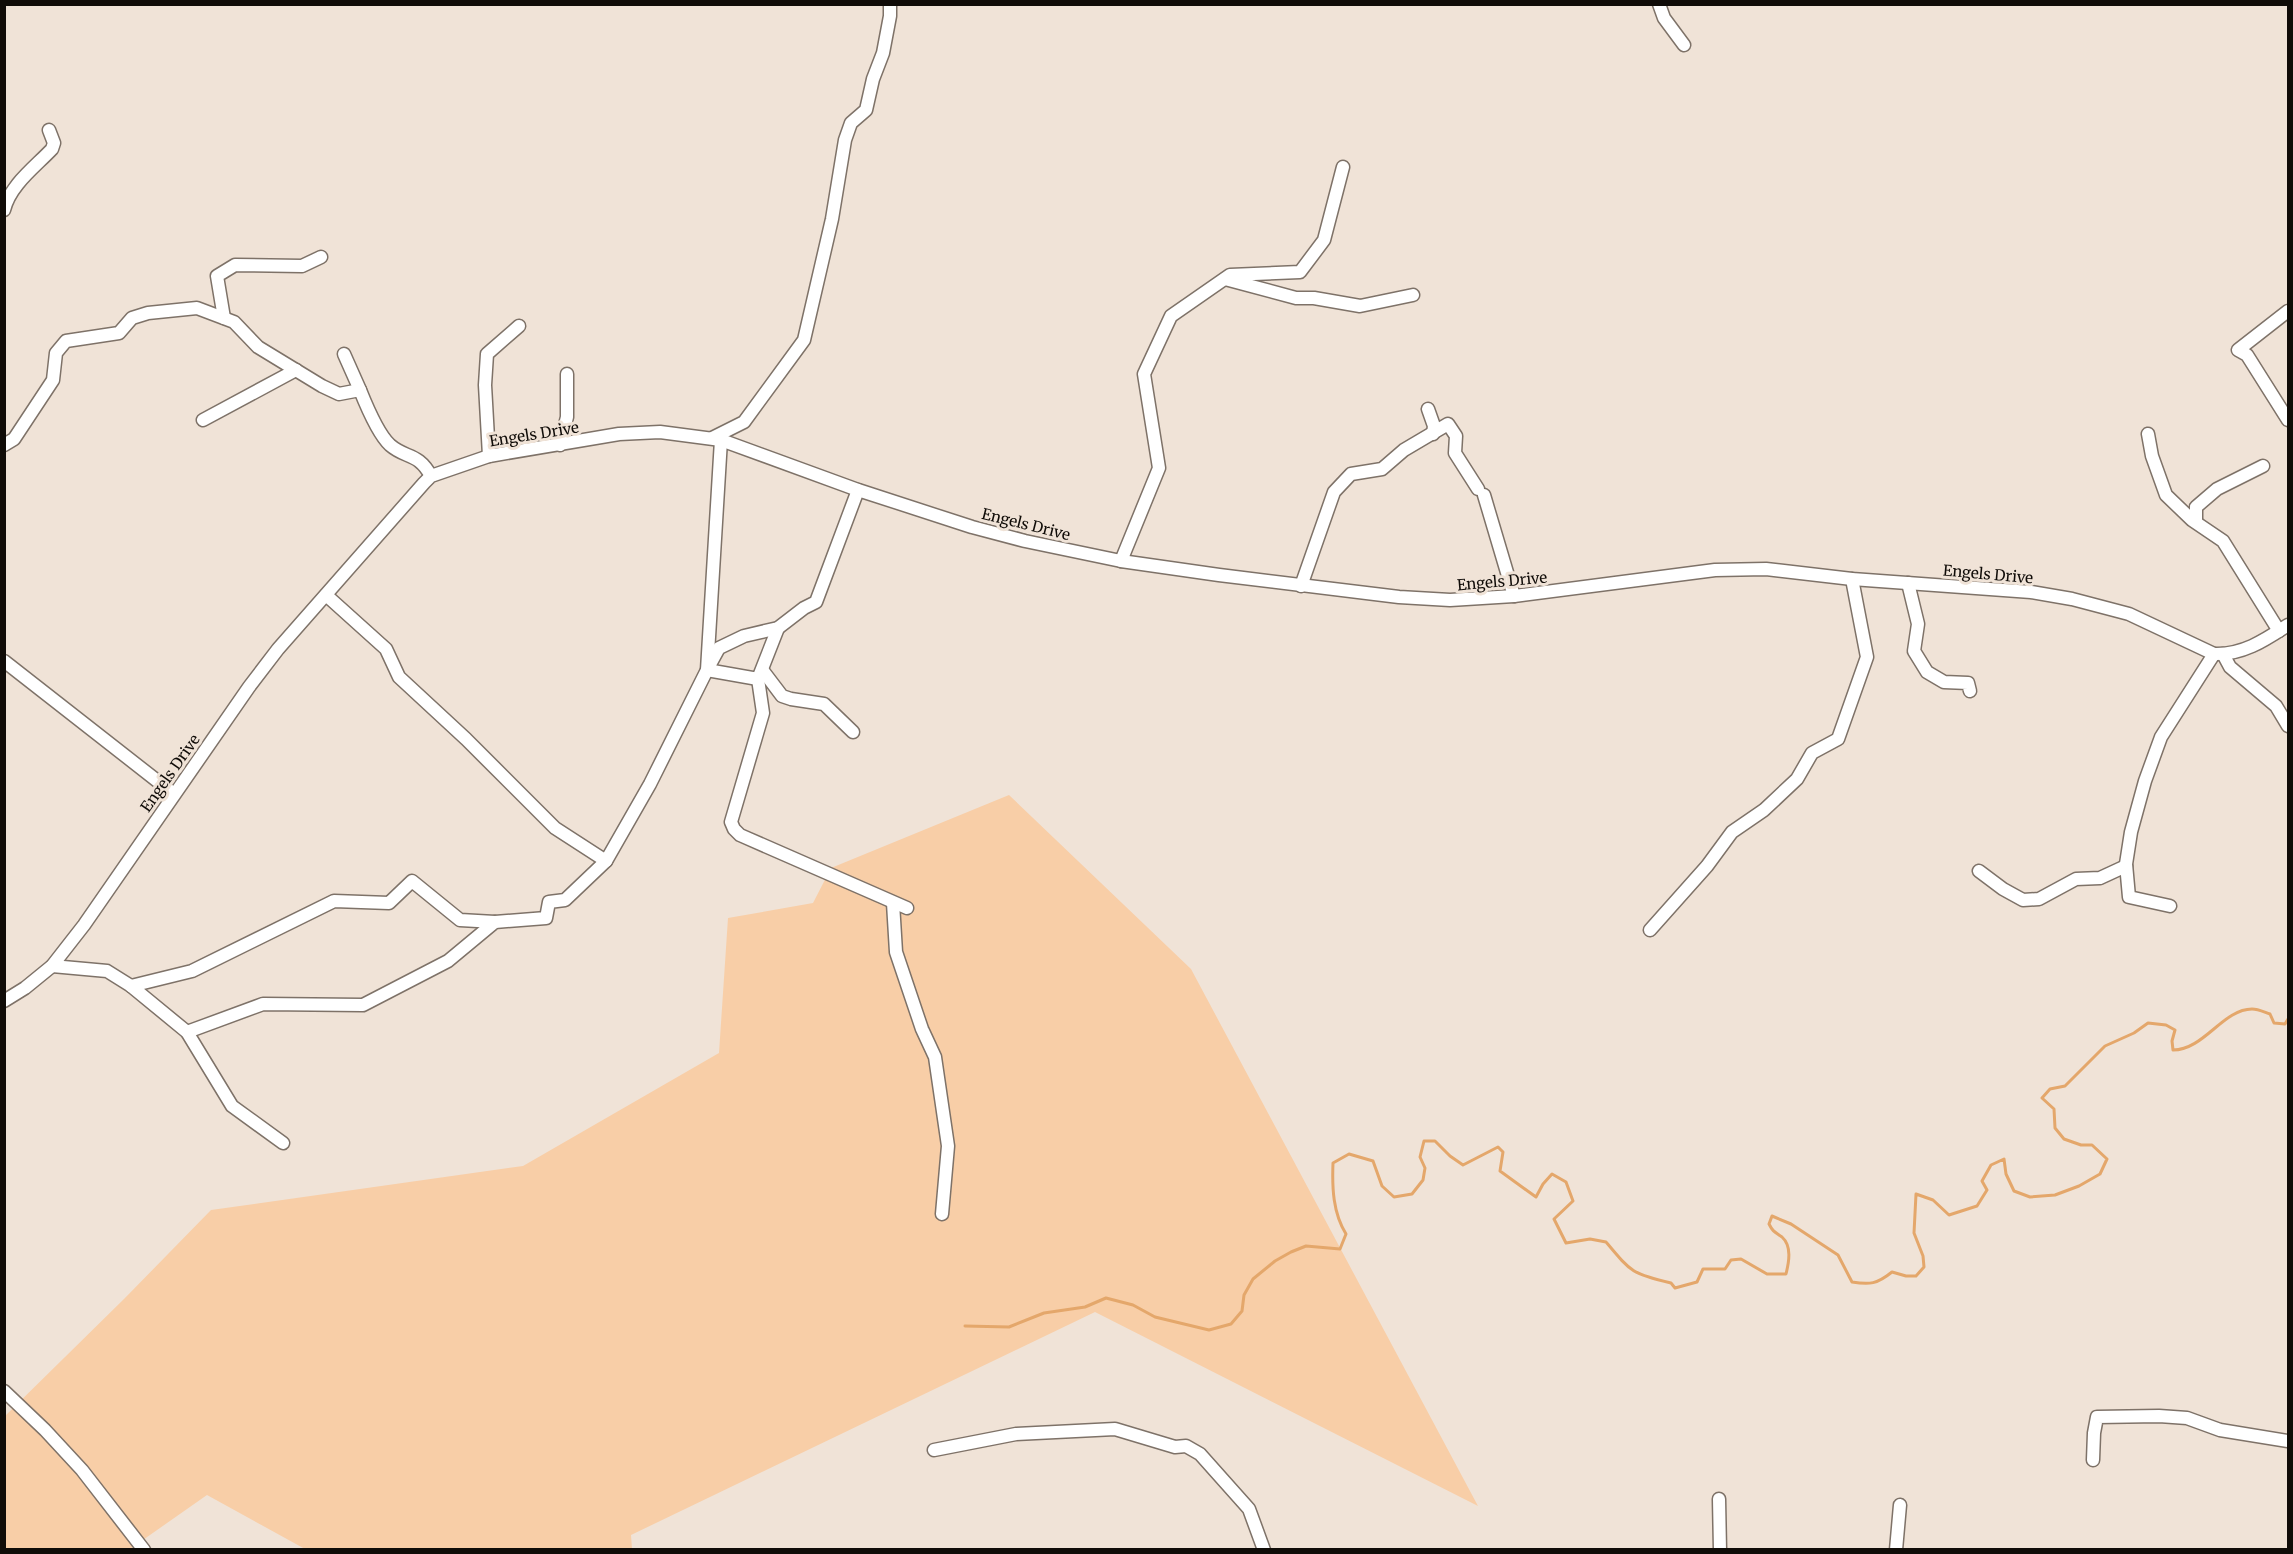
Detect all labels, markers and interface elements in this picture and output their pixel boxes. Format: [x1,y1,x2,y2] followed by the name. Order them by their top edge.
[488,418,580,450] street label: Engels Drive
[980,504,1072,544] street label: Engels Drive
[1942,561,2034,587] street label: Engels Drive
[1456,568,1548,594] street label: Engels Drive
[136,730,204,816] street label: Engels Drive

